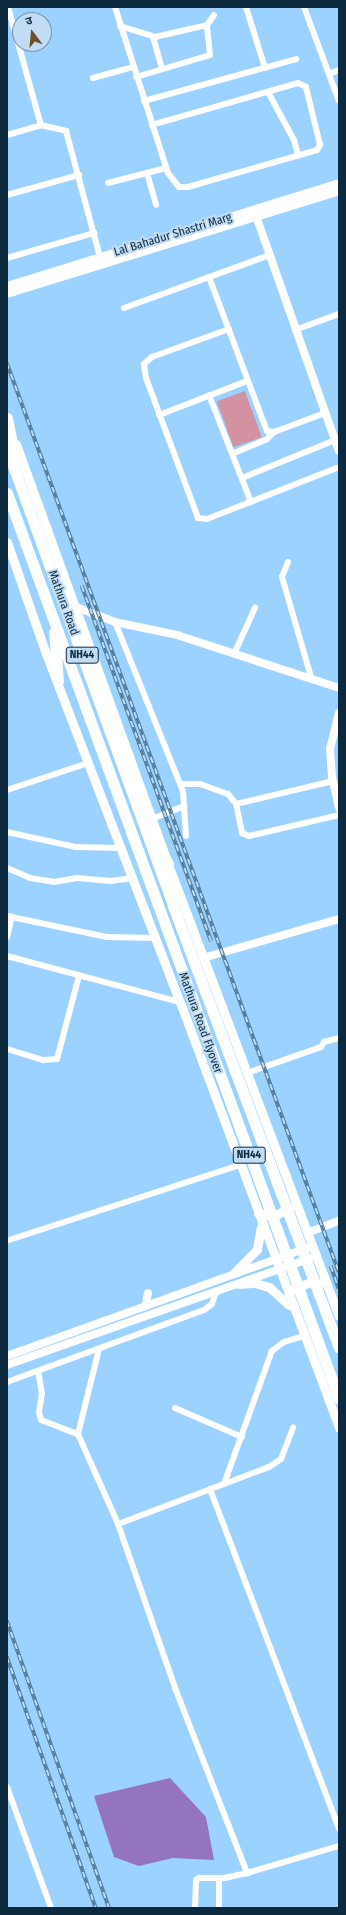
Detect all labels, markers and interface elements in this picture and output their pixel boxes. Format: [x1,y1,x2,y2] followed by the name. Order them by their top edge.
[12,12,52,52] north arrow
[24,14,34,28] text: उ
[112,210,234,260] street label: Lal Bahadur Shastri Marg
[45,568,81,638] street label: Mathura Road
[65,646,99,664] road number: NH44
[175,971,225,1075] street label: Mathura Road Flyover
[232,1146,266,1164] road number: NH44

